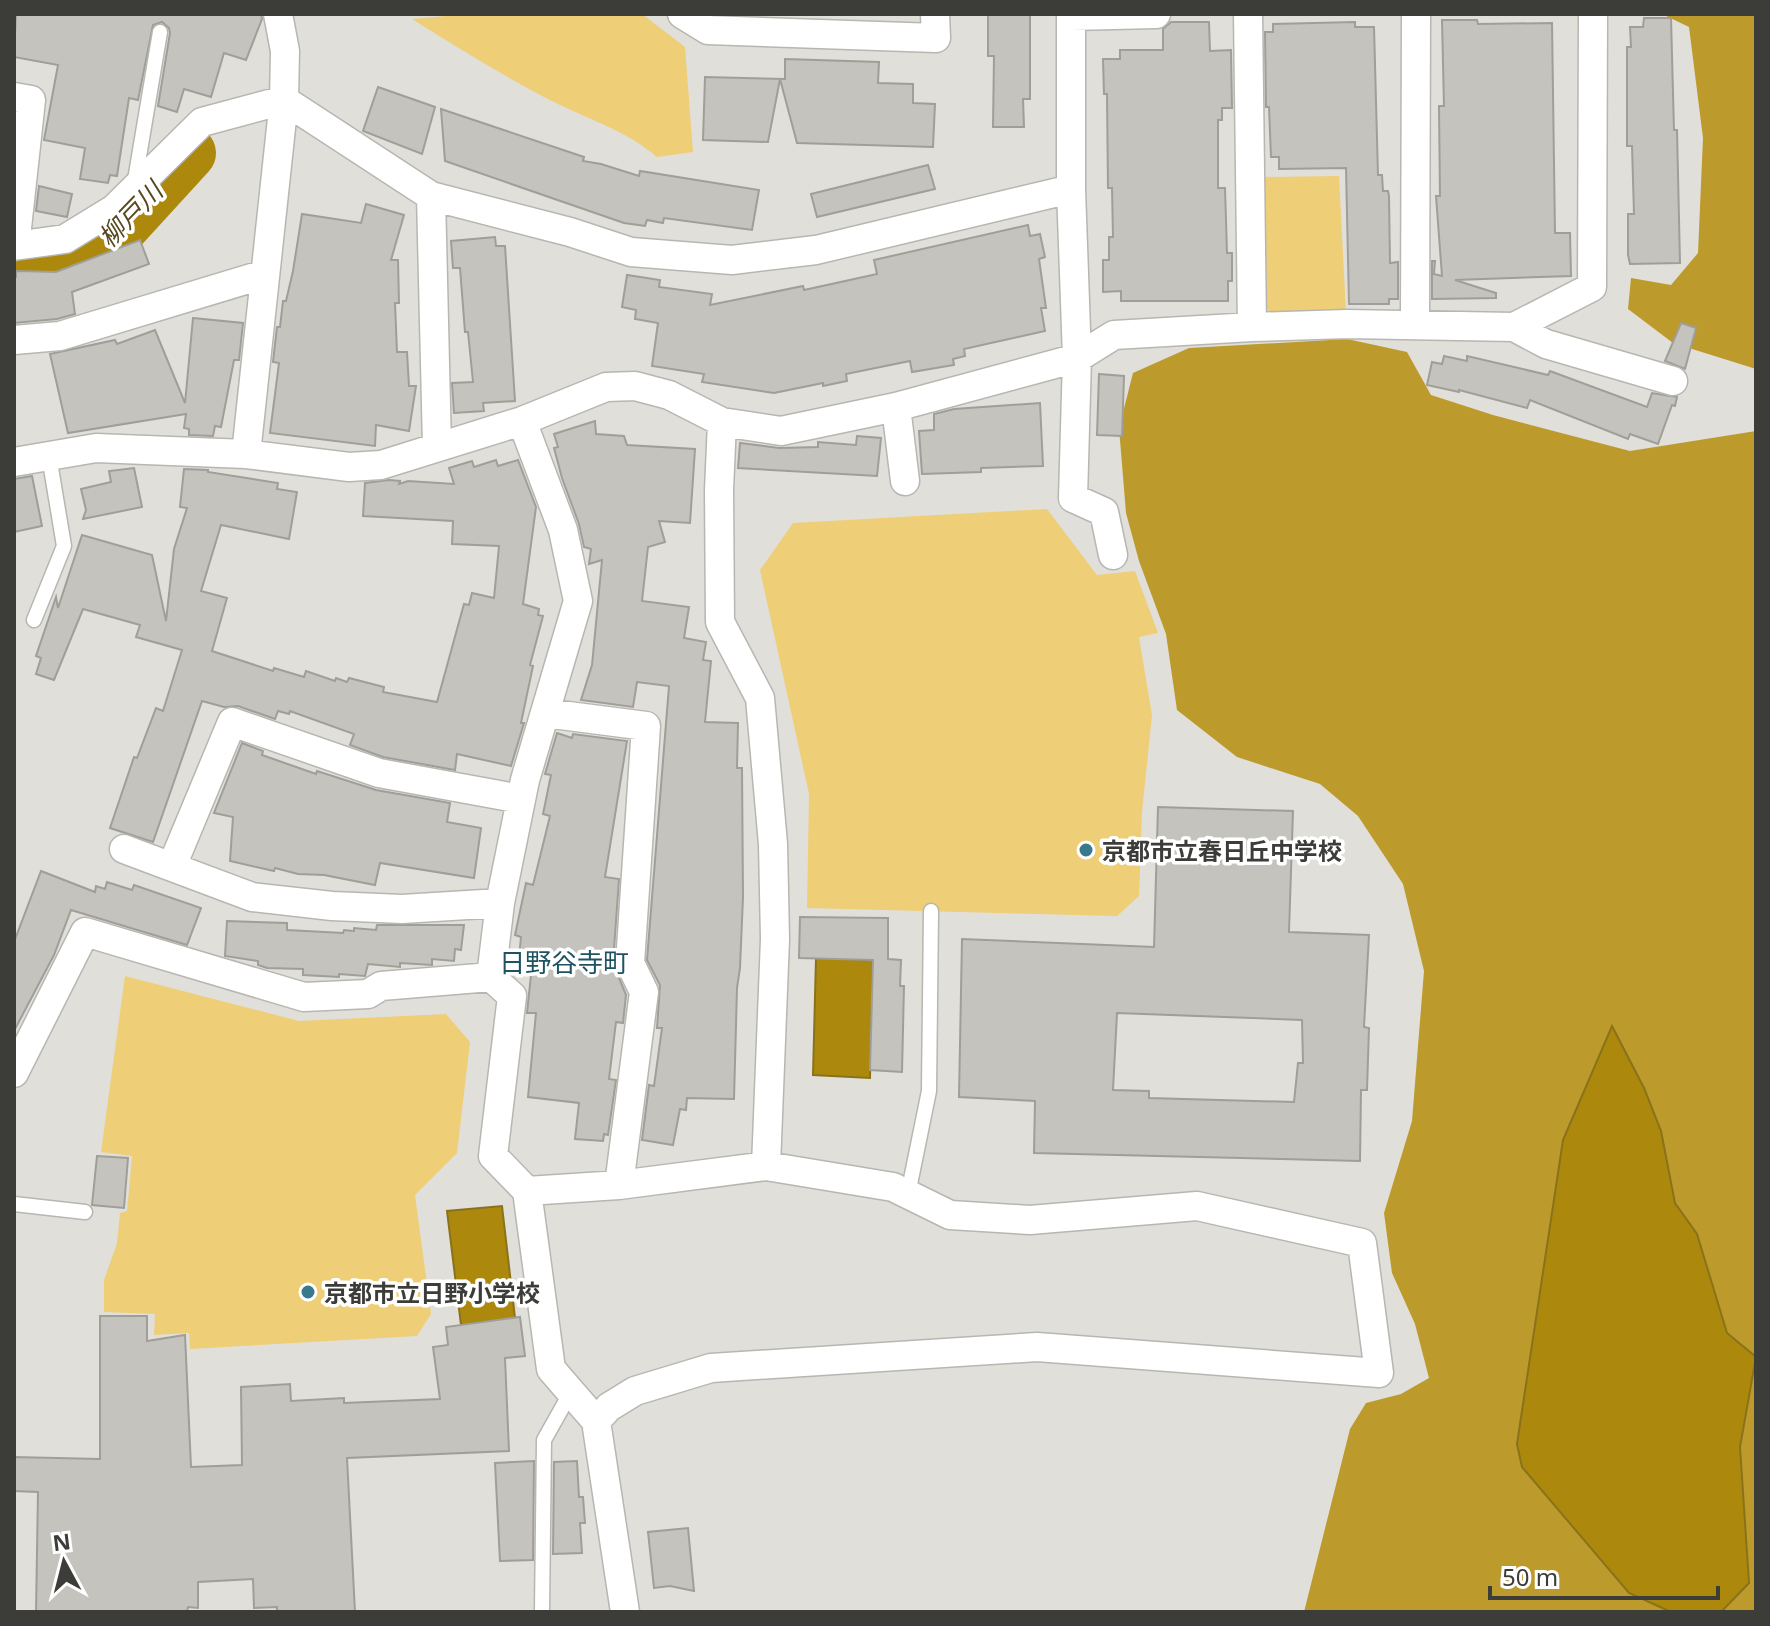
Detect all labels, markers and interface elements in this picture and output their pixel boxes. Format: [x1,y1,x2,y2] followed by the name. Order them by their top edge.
[90,171,172,255] water label: 柳戸川
[1102,834,1342,867] place label: 京都市立春日丘中学校
[1077,841,1095,859] marker: 京都市立春日丘中学校
[499,944,629,980] district label: 日野谷寺町
[324,1276,540,1309] place label: 京都市立日野小学校
[299,1283,317,1301] marker: 京都市立日野小学校
[24,1522,104,1602] north arrow
[51,1525,72,1557] text: N
[1490,1550,1718,1600] scale bar
[1502,1560,1558,1593] text: 50 m

